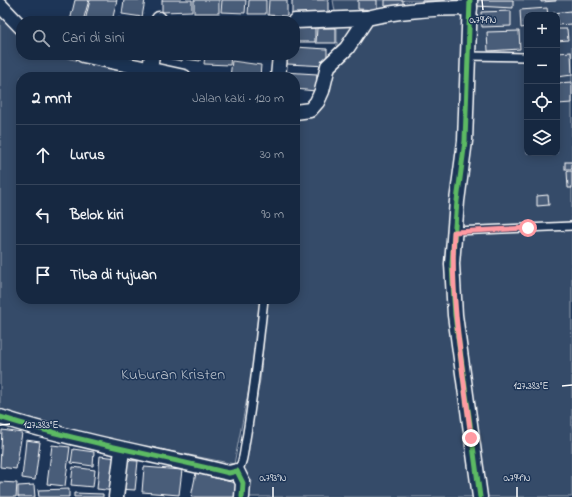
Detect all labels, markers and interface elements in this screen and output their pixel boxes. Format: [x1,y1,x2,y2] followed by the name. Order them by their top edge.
[524,12,560,156] map controls
[524,12,560,48] button: +
[469,13,497,28] text: 0.794°N
[16,16,300,60] search box
[30,27,52,49] icon: search
[62,27,125,49] text: Cari di sini
[524,48,560,84] button: −
[524,84,560,120] button: locate
[32,86,72,111] text: 2 mnt
[192,89,284,108] text: Jalan kaki · 120 m
[524,120,560,156] button: layers
[32,144,54,166] icon: ahead
[70,144,105,166] text: Lurus
[260,145,284,164] text: 30 m
[32,204,54,226] icon: left
[70,204,124,226] text: Belok kiri
[261,205,284,224] text: 90 m
[519,219,537,237] route start
[32,264,54,286] icon: arrive
[70,264,157,286] text: Tiba di tujuan
[121,363,225,387] park label: Kuburan Kristen
[513,379,549,394] text: 127.383°E
[23,418,59,433] text: 127.383°E
[462,429,480,447] route end
[259,471,287,486] text: 0.793°N
[503,471,531,486] text: 0.794°N

